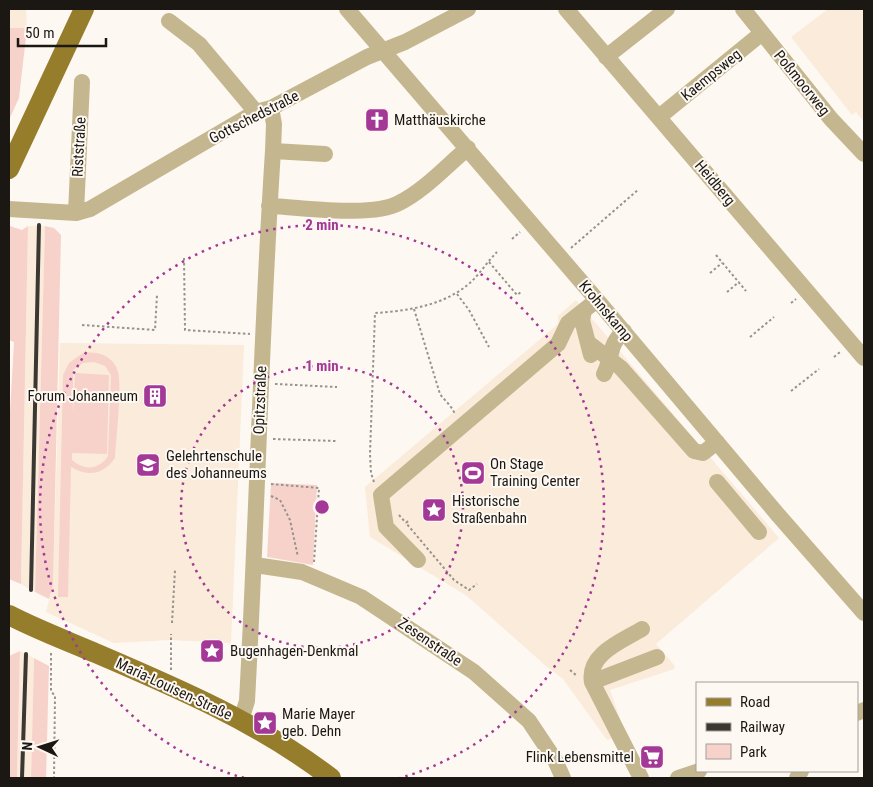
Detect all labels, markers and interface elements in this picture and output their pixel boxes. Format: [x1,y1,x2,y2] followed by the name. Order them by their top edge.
[18,15,105,47] scale bar
[25,24,55,42] text: 50 m
[677,45,745,105] street label: Kaempsweg
[770,47,834,119] street label: Poßmoorweg
[206,87,302,147] street label: Gottschedstraße
[364,107,390,133] church icon: Matthäuskirche
[394,111,486,129] place label: Matthäuskirche
[68,116,90,178] street label: Riststraße
[691,157,739,209] street label: Heidberg
[305,216,339,234] text: 2 min
[575,277,637,345] street label: Krohnskamp
[305,357,339,375] text: 1 min
[250,365,270,435] street label: Opitzstraße
[142,383,168,409] building icon: Forum Johanneum
[28,387,138,405] place label: Forum Johanneum
[166,447,267,482] place label: Gelehrtenschule des Johanneums
[135,452,161,478] school or university icon: Gelehrtenschule des Johanneums
[490,455,580,490] place label: On Stage Training Center
[460,460,486,486] sports icon: On Stage Training Center
[452,492,527,527] place label: Historische Straßenbahn
[421,497,447,523] place icon: Historische Straßenbahn
[313,498,331,516] centre of rings
[395,614,465,670] street label: Zesenstraße
[199,638,225,664] place icon: Bugenhagen-Denkmal
[230,642,359,660] place label: Bugenhagen-Denkmal
[113,654,235,724] street label: Maria-Louisen-Straße
[696,682,858,772] legend
[740,693,770,711] text: Road
[282,705,356,740] place label: Marie Mayer geb. Dehn
[252,710,278,736] place icon: Marie Mayer geb. Dehn
[740,718,785,736] text: Railway
[15,722,65,772] north arrow
[19,741,35,751] text: N
[740,743,767,761] text: Park
[639,744,665,770] supermarket icon: Flink Lebensmittel
[526,748,634,766] place label: Flink Lebensmittel

